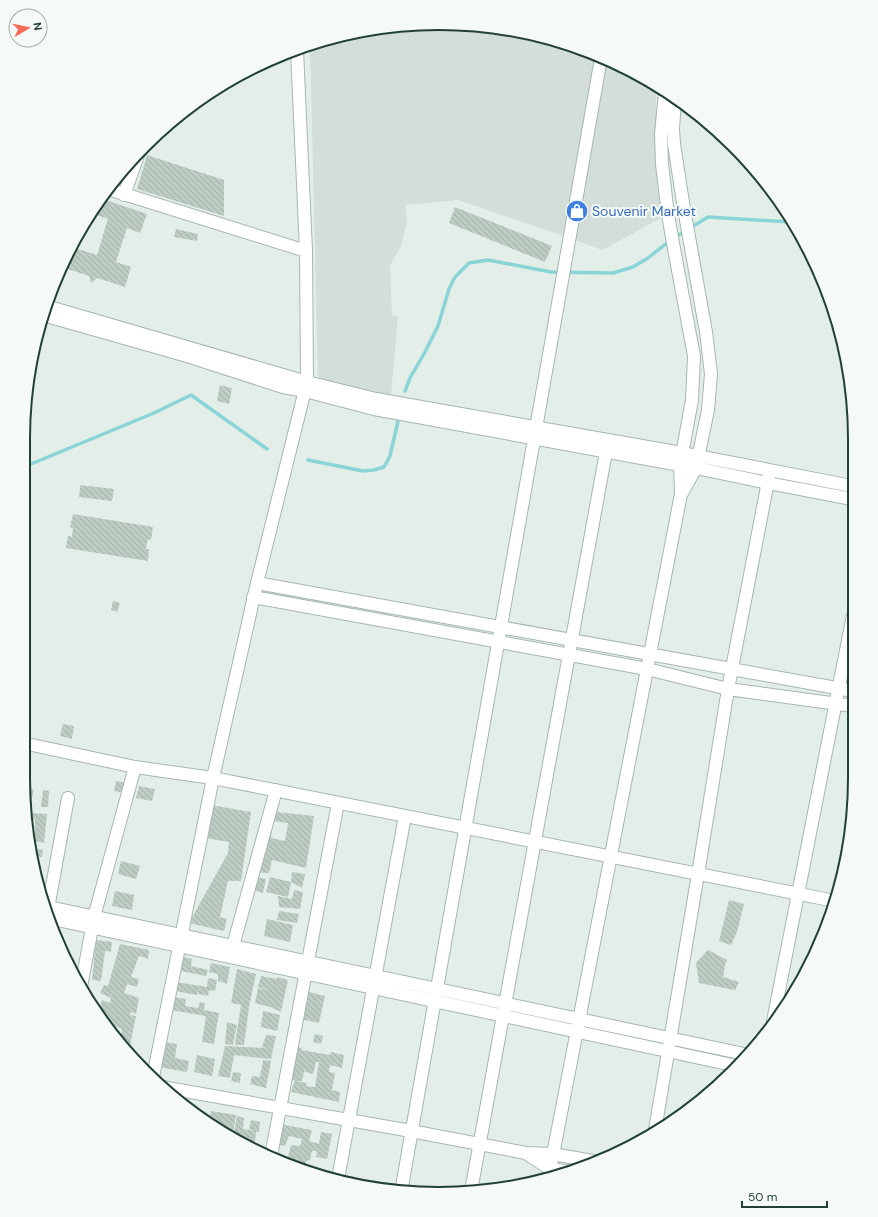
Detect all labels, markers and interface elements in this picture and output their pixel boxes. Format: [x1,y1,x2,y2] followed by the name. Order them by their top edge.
[8,8,48,48] north arrow
[30,21,45,31] text: N
[564,198,590,224] shop icon: Souvenir Market
[592,202,696,220] place label: Souvenir Market
[742,1183,827,1209] scale bar
[748,1189,777,1205] text: 50 m

